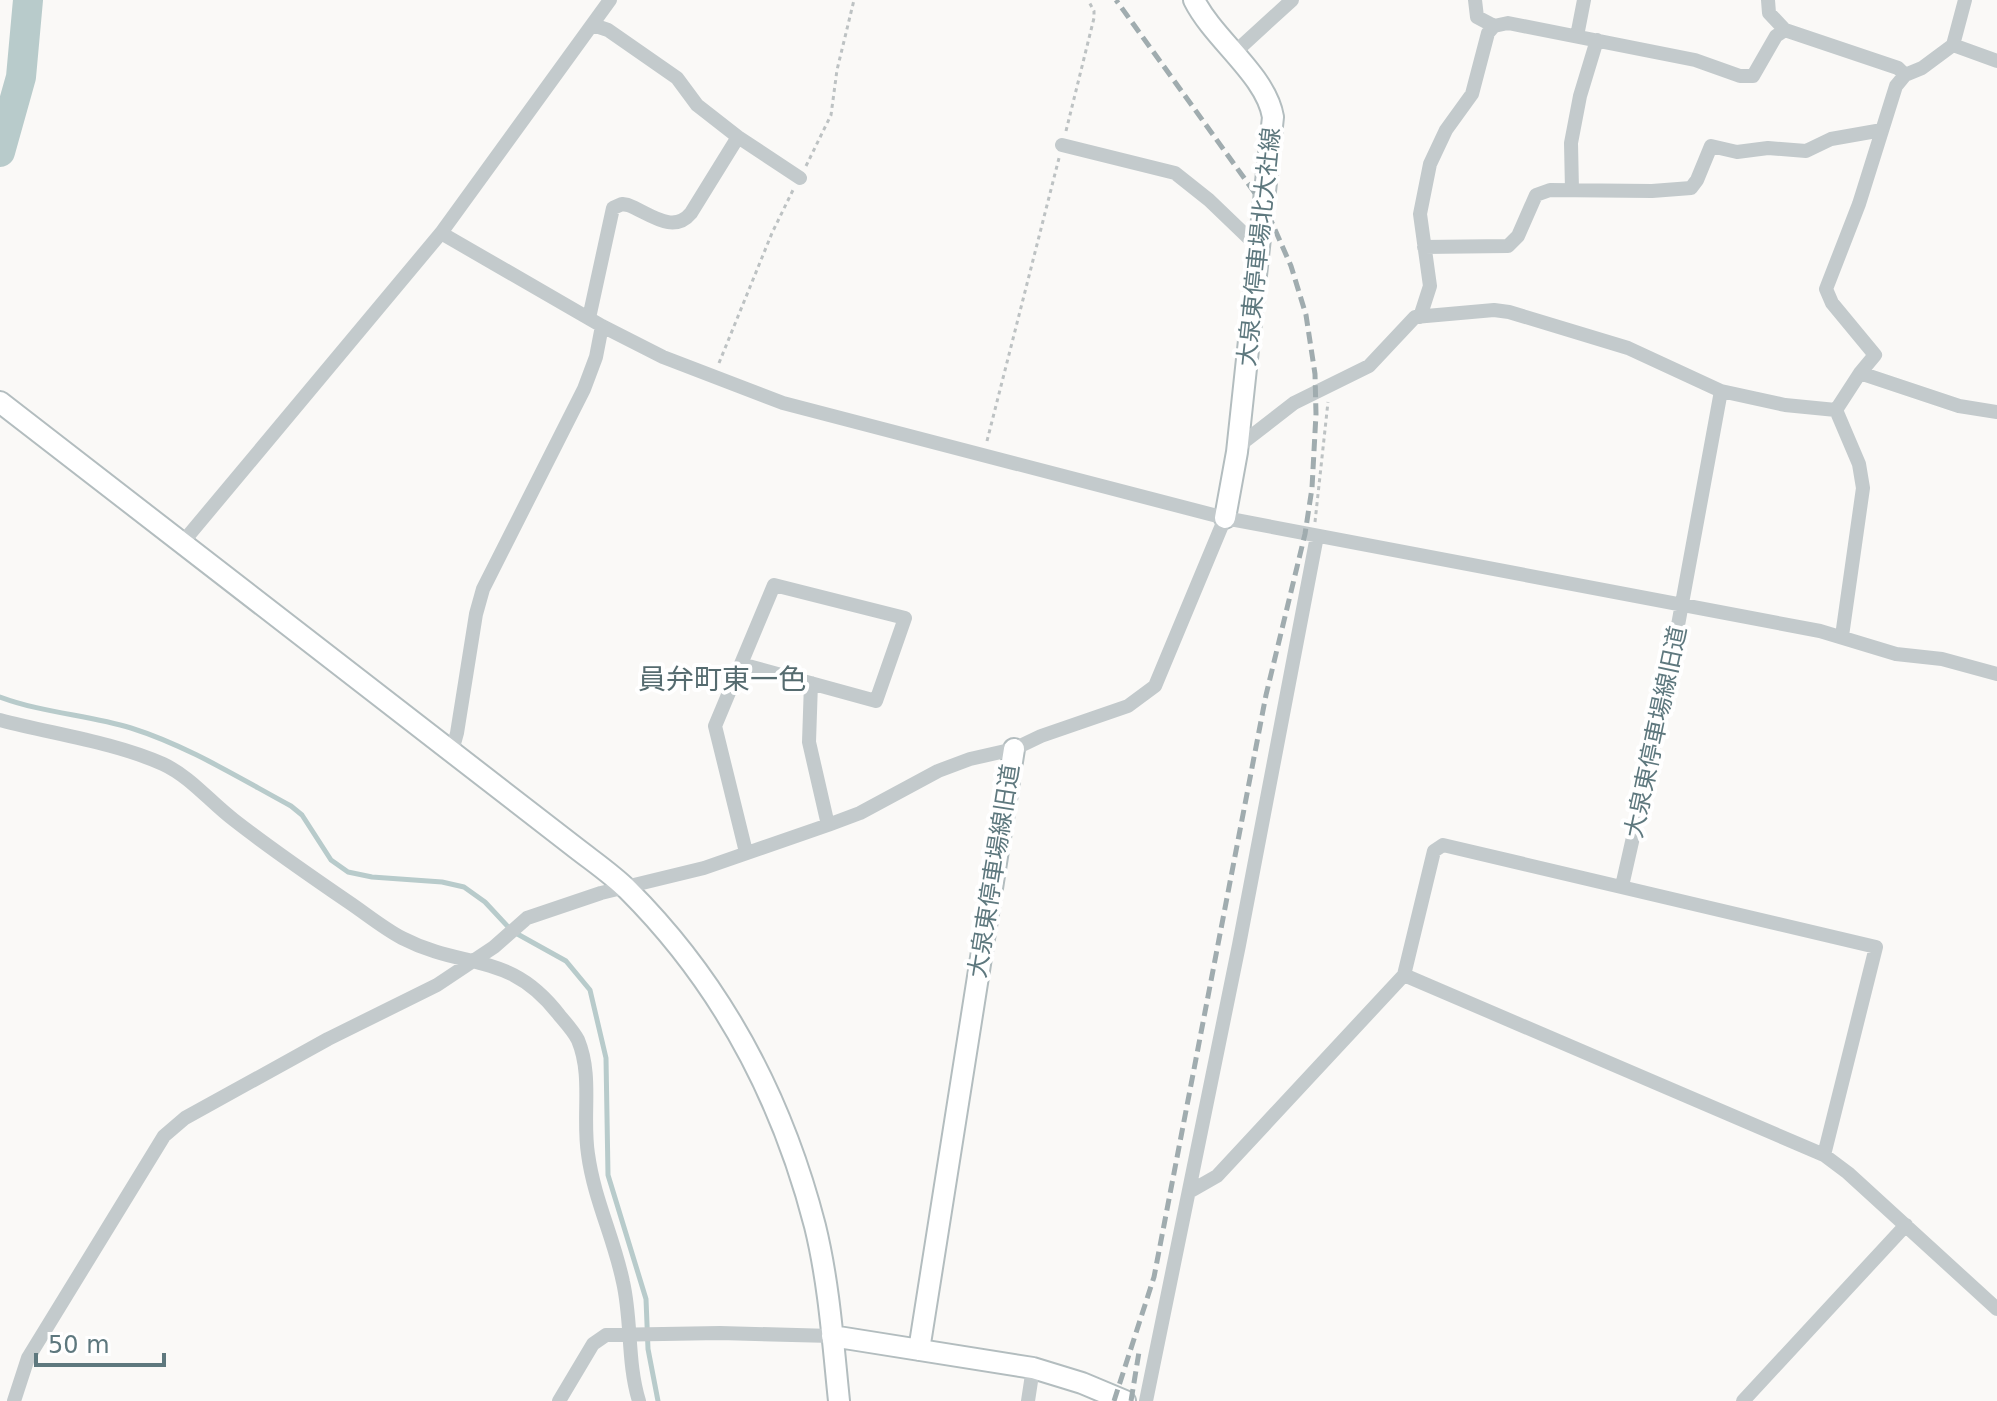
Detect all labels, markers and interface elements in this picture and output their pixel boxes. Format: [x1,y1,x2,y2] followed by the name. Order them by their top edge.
[1233,126,1285,368] street label: 大泉東停車場北大社線
[1620,623,1692,841] street label: 大泉東停車場線旧道
[638,663,806,696] district label: 員弁町東一色
[963,762,1025,980] street label: 大泉東停車場線旧道
[36,1317,164,1367] scale bar
[48,1331,110,1359] text: 50 m

